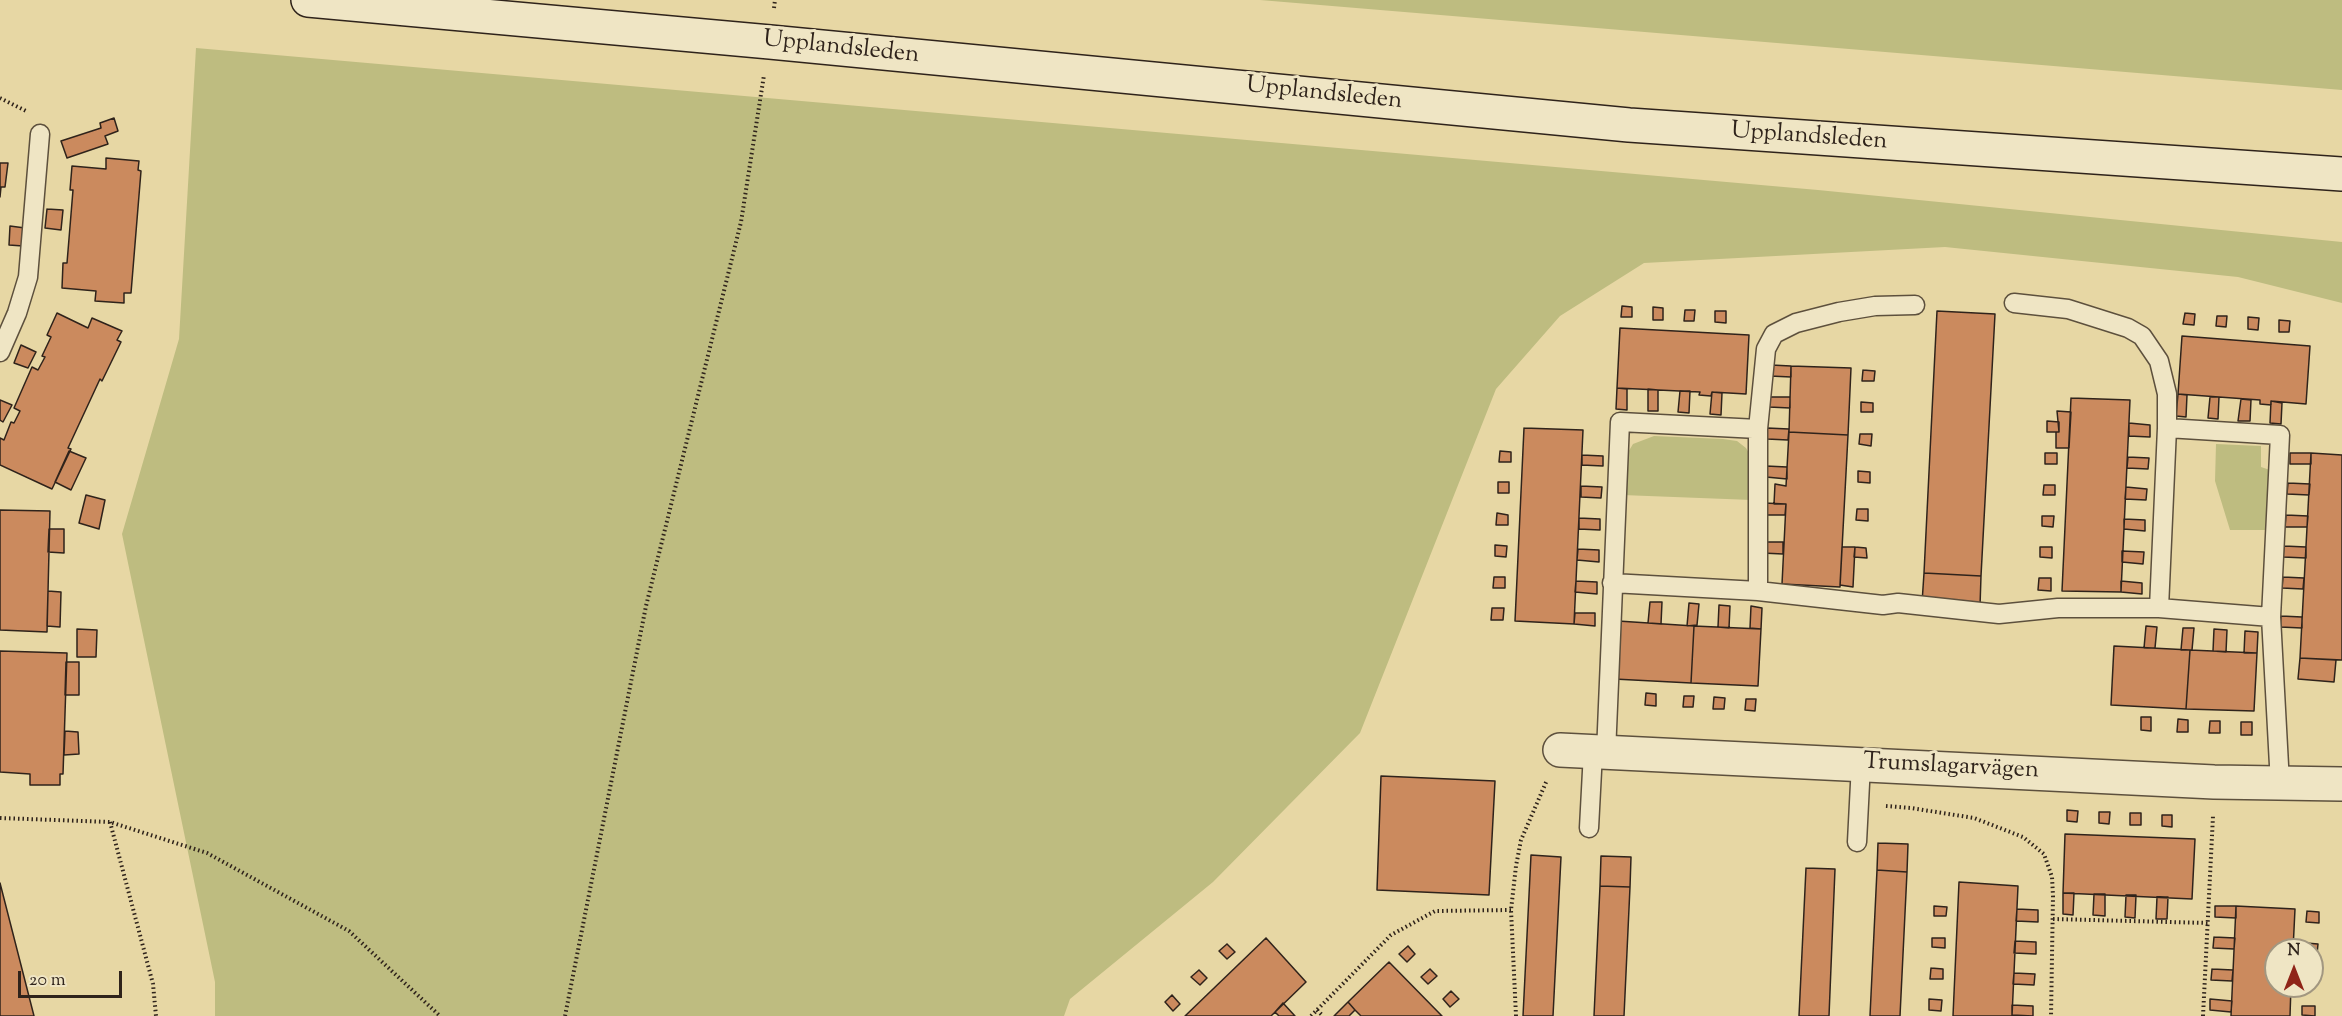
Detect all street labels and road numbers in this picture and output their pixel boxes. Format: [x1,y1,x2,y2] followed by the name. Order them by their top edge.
[761,26,921,72] street label: Upplandsleden
[1244,72,1404,118] street label: Upplandsleden
[1730,118,1888,158] street label: Upplandsleden
[1862,749,2040,787] street label: Trumslagarvägen

